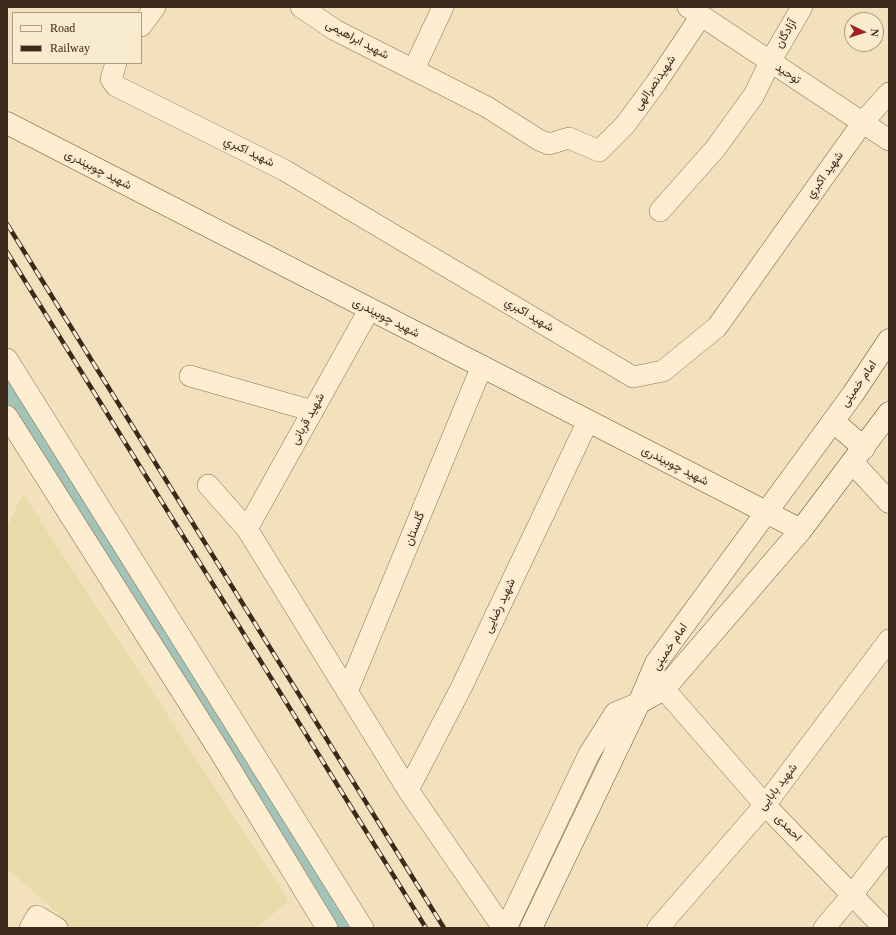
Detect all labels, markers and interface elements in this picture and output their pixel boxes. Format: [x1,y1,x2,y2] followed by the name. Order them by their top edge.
[12,12,142,64] legend
[844,12,884,52] north arrow
[323,17,391,63] street label: شهید ابراهیمی
[772,17,800,51] street label: آزادگان
[50,21,75,35] text: Road
[869,28,881,37] text: N
[50,41,90,55] text: Railway
[631,53,679,113] street label: شهیدنصرالهی
[772,60,804,88] street label: توحید
[221,134,277,170] street label: شهيد اکبري
[62,147,134,193] street label: شهید چوبیندری
[803,149,847,201] street label: شهيد اکبري
[350,295,422,341] street label: شهید چوبیندری
[502,295,556,335] street label: شهيد اکبري
[838,358,880,410] street label: امام خمینی
[288,391,328,447] street label: شهید قربانی
[639,443,711,489] street label: شهید چوبیندری
[402,510,428,548] street label: گلستان
[481,576,519,636] street label: شهید رضایی
[649,621,691,673] street label: امام خمینی
[755,761,801,813] street label: شهید بابایی
[772,811,804,845] street label: احمدی

